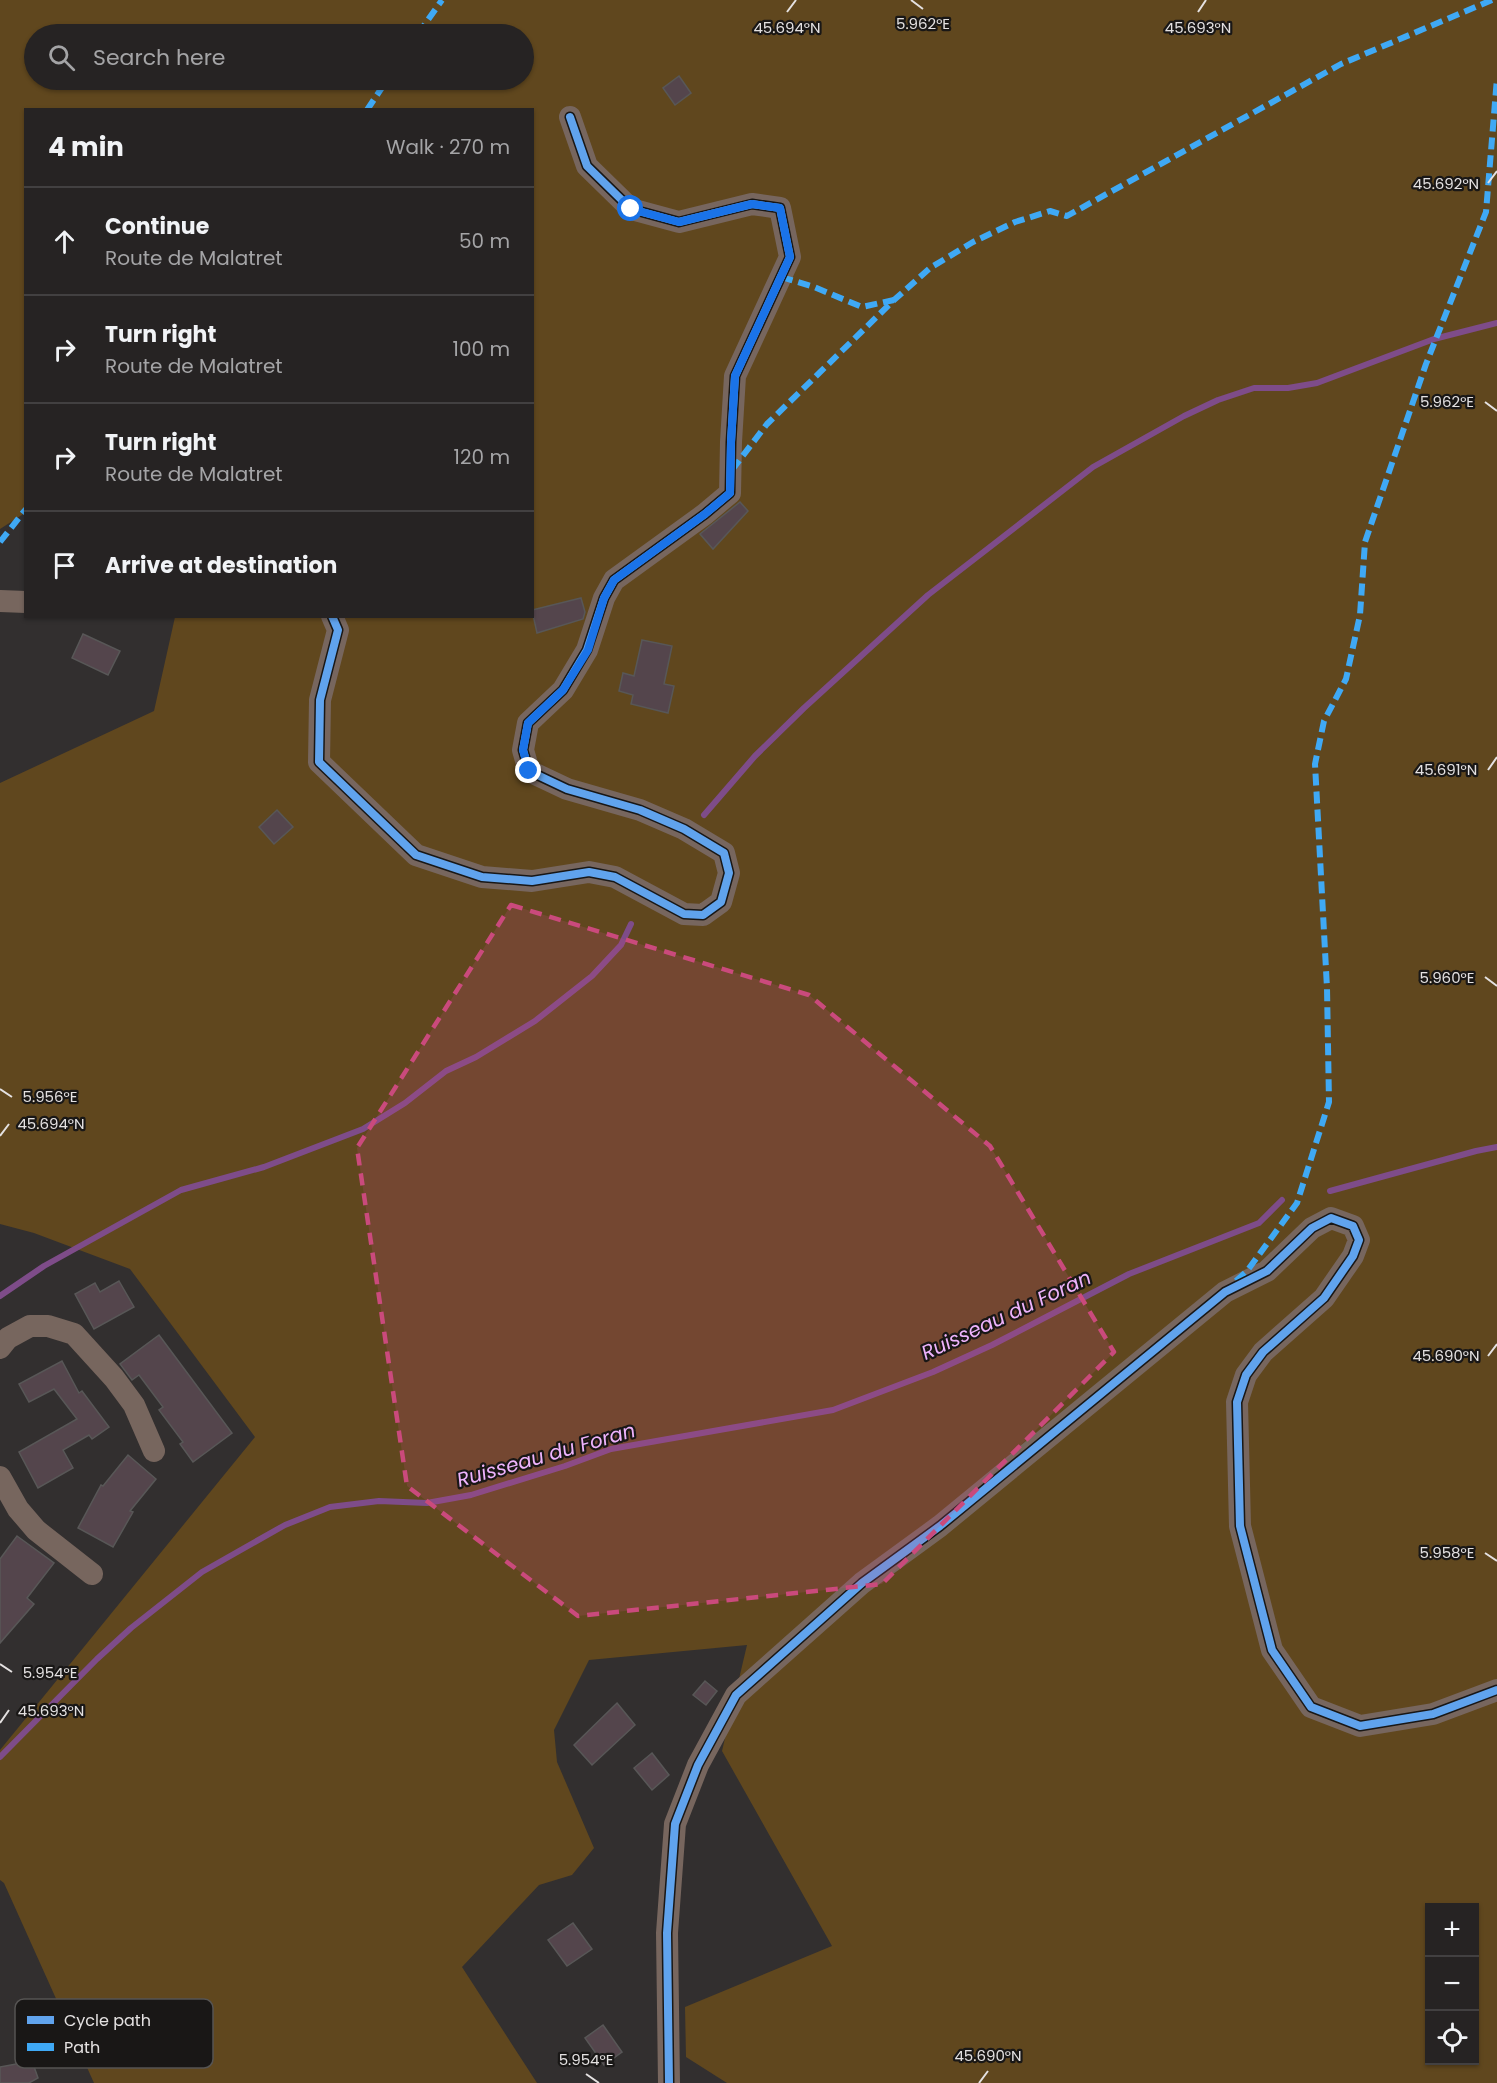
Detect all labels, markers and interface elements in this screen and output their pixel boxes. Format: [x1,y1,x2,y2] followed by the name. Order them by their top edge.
[896,13,950,34] text: 5.962°E
[753,17,821,38] text: 45.694°N
[1165,17,1231,38] text: 45.693°N
[24,24,534,90] search box
[45,41,78,74] icon: search
[93,42,226,73] text: Search here
[48,129,124,165] text: 4 min
[386,133,510,161] text: Walk · 270 m
[1413,173,1479,194] text: 45.692°N
[617,195,643,221] route start
[105,211,209,242] text: Continue
[48,225,81,258] icon: ahead
[459,227,510,255] text: 50 m
[105,244,283,272] text: Route de Malatret
[105,319,216,350] text: Turn right
[48,333,81,366] icon: right
[453,335,510,363] text: 100 m
[105,352,283,380] text: Route de Malatret
[1420,391,1474,412] text: 5.962°E
[105,427,216,458] text: Turn right
[48,441,81,474] icon: right
[454,443,510,471] text: 120 m
[105,460,283,488] text: Route de Malatret
[48,549,81,582] icon: arrive
[105,550,337,581] text: Arrive at destination
[515,757,541,783] route end
[1415,759,1477,780] text: 45.691°N
[1420,967,1474,988] text: 5.960°E
[23,1086,77,1107] text: 5.956°E
[17,1113,85,1134] text: 45.694°N
[917,1263,1095,1367] water label: Ruisseau du Foran
[1412,1345,1480,1366] text: 45.690°N
[454,1416,638,1494] water label: Ruisseau du Foran
[1420,1542,1474,1563] text: 5.958°E
[23,1662,77,1683] text: 5.954°E
[18,1700,84,1721] text: 45.693°N
[1425,1903,1479,2065] map controls
[1425,1903,1479,1957] button: +
[1425,1957,1479,2011] button: −
[15,1999,213,2068] legend
[64,2009,151,2032] text: Cycle path
[1425,2011,1479,2065] button: locate
[64,2036,100,2059] text: Path
[954,2045,1022,2066] text: 45.690°N
[559,2049,613,2070] text: 5.954°E

